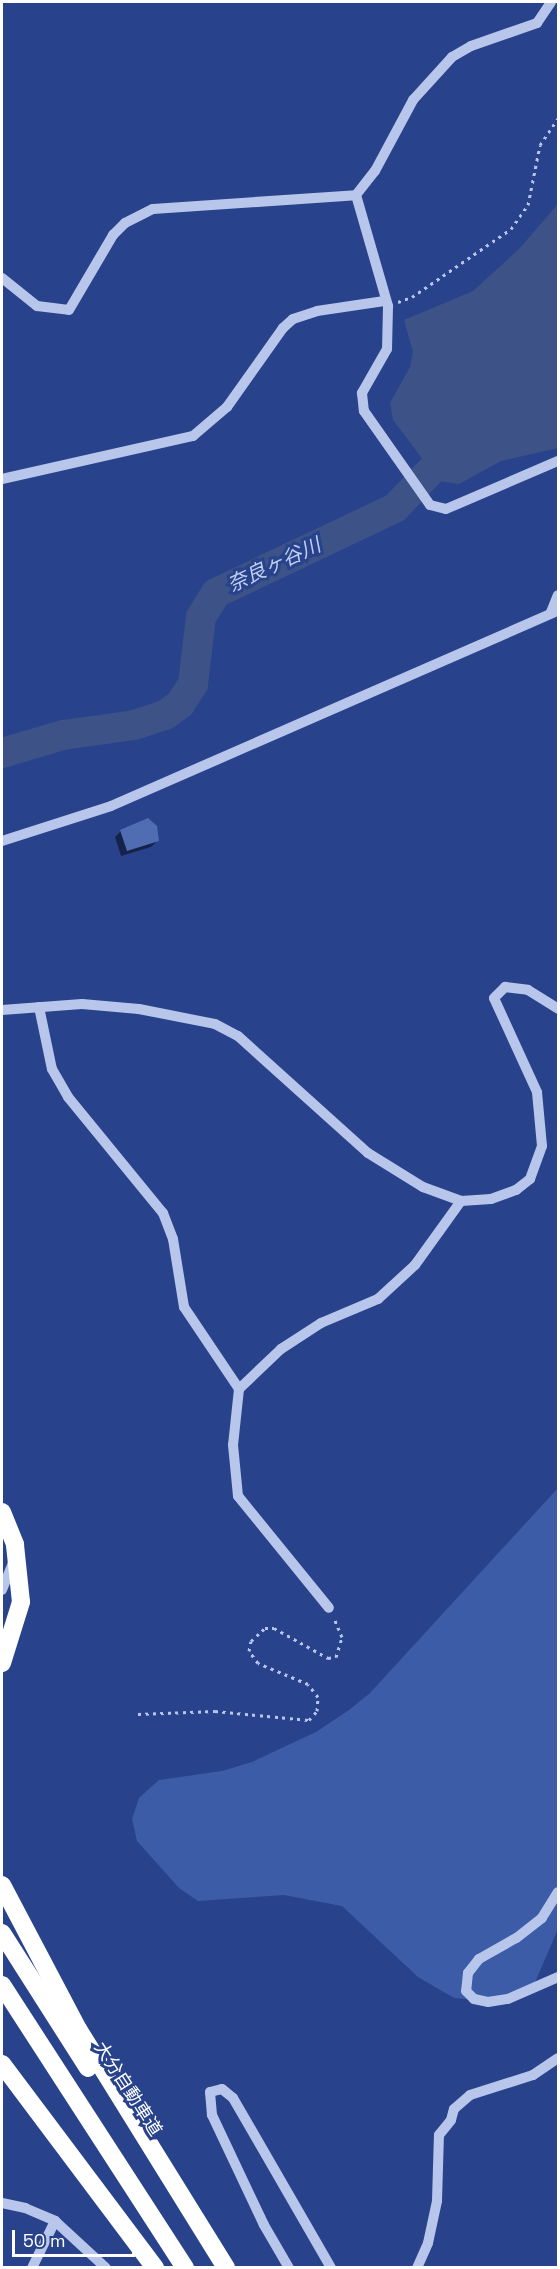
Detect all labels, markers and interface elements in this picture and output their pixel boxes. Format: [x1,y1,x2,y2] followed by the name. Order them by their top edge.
[224,533,324,597] water label: 奈良ヶ谷川
[90,2038,166,2140] street label: 大分自動車道
[15,2218,138,2256] scale bar
[23,2229,65,2252] text: 50 m

